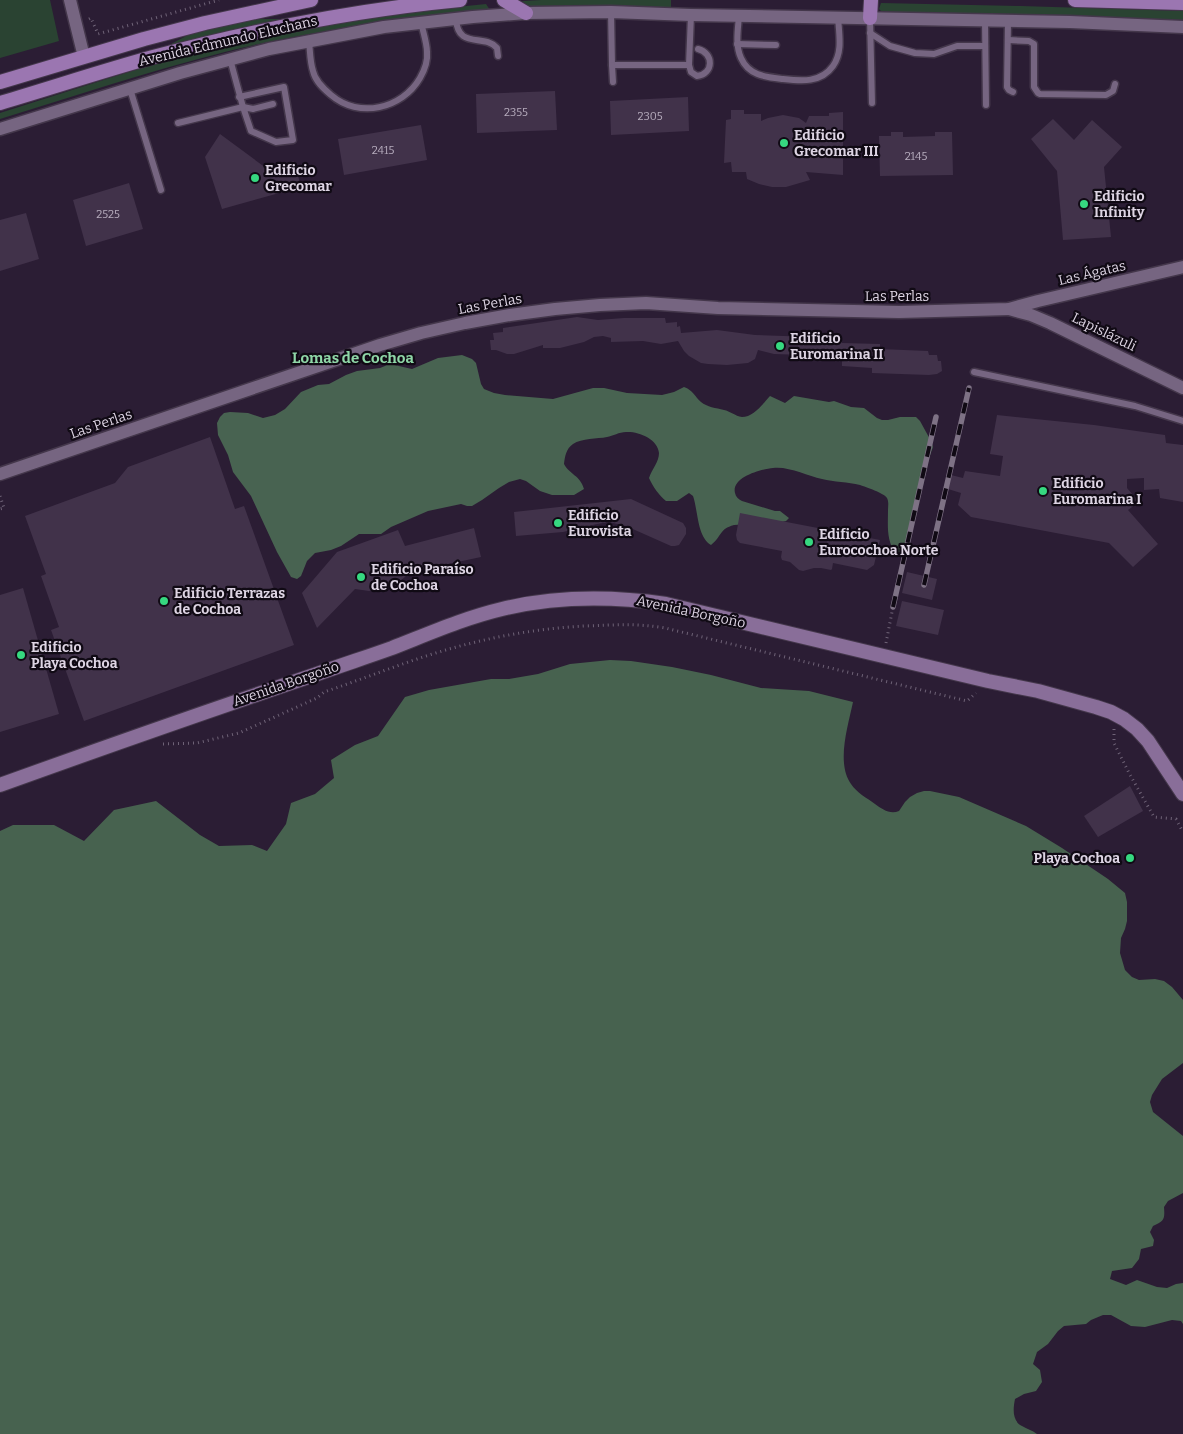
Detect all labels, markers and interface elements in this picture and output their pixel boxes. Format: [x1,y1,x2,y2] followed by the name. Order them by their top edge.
[137,12,319,70] street label: Avenida Edmundo Eluchans
[504,106,528,119] house number: 2355
[637,110,663,123] house number: 2305
[794,127,879,160] place label: Edificio Grecomar III
[778,137,790,149] marker: Edificio Grecomar III
[372,144,394,157] house number: 2415
[905,150,927,163] house number: 2145
[265,162,332,195] place label: Edificio Grecomar
[249,172,261,184] marker: Edificio Grecomar
[1094,188,1145,221] place label: Edificio Infinity
[1078,198,1090,210] marker: Edificio Infinity
[96,208,120,221] house number: 2525
[1056,256,1127,289] street label: Las Ágatas
[865,288,929,305] street label: Las Perlas
[457,290,523,318] street label: Las Perlas
[1069,309,1139,355] street label: Lapislázuli
[790,330,883,363] place label: Edificio Euromarina II
[774,340,786,352] marker: Edificio Euromarina II
[292,349,414,367] district label: Lomas de Cochoa
[68,405,134,443] street label: Las Perlas
[1053,475,1141,508] place label: Edificio Euromarina I
[1037,485,1049,497] marker: Edificio Euromarina I
[568,507,632,540] place label: Edificio Eurovista
[552,517,564,529] marker: Edificio Eurovista
[819,526,939,559] place label: Edificio Eurocochoa Norte
[803,536,815,548] marker: Edificio Eurocochoa Norte
[371,561,474,594] place label: Edificio Paraíso de Cochoa
[355,571,367,583] marker: Edificio Paraíso de Cochoa
[174,585,285,618] place label: Edificio Terrazas de Cochoa
[635,592,747,632] street label: Avenida Borgoño
[158,595,170,607] marker: Edificio Terrazas de Cochoa
[31,639,118,672] place label: Edificio Playa Cochoa
[15,649,27,661] marker: Edificio Playa Cochoa
[231,658,341,710] street label: Avenida Borgoño
[1033,850,1120,867] place label: Playa Cochoa
[1124,852,1136,864] marker: Playa Cochoa

